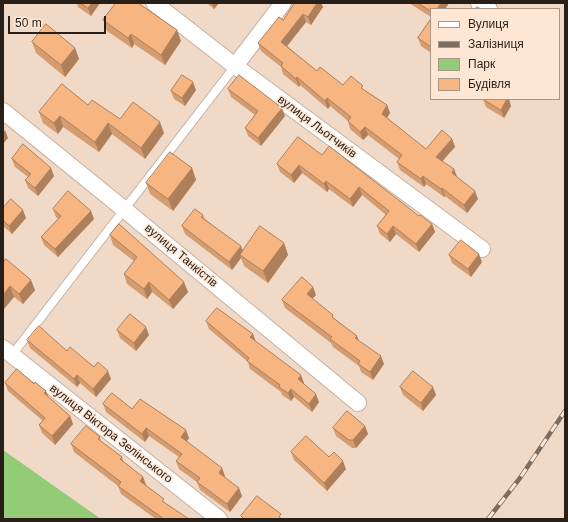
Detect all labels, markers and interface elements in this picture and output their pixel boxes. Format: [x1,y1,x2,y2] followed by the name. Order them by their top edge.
[10,8,108,34] scale bar
[430,8,560,100] legend
[15,16,42,30] text: 50 m
[468,17,509,31] text: Вулиця
[468,37,524,51] text: Залізниця
[468,57,495,71] text: Парк
[468,77,510,91] text: Будівля
[275,93,359,161] street label: вулиця Льотчиків
[142,221,220,291] street label: вулиця Танкістів
[47,382,175,486] street label: вулиця Віктора Зелінського

